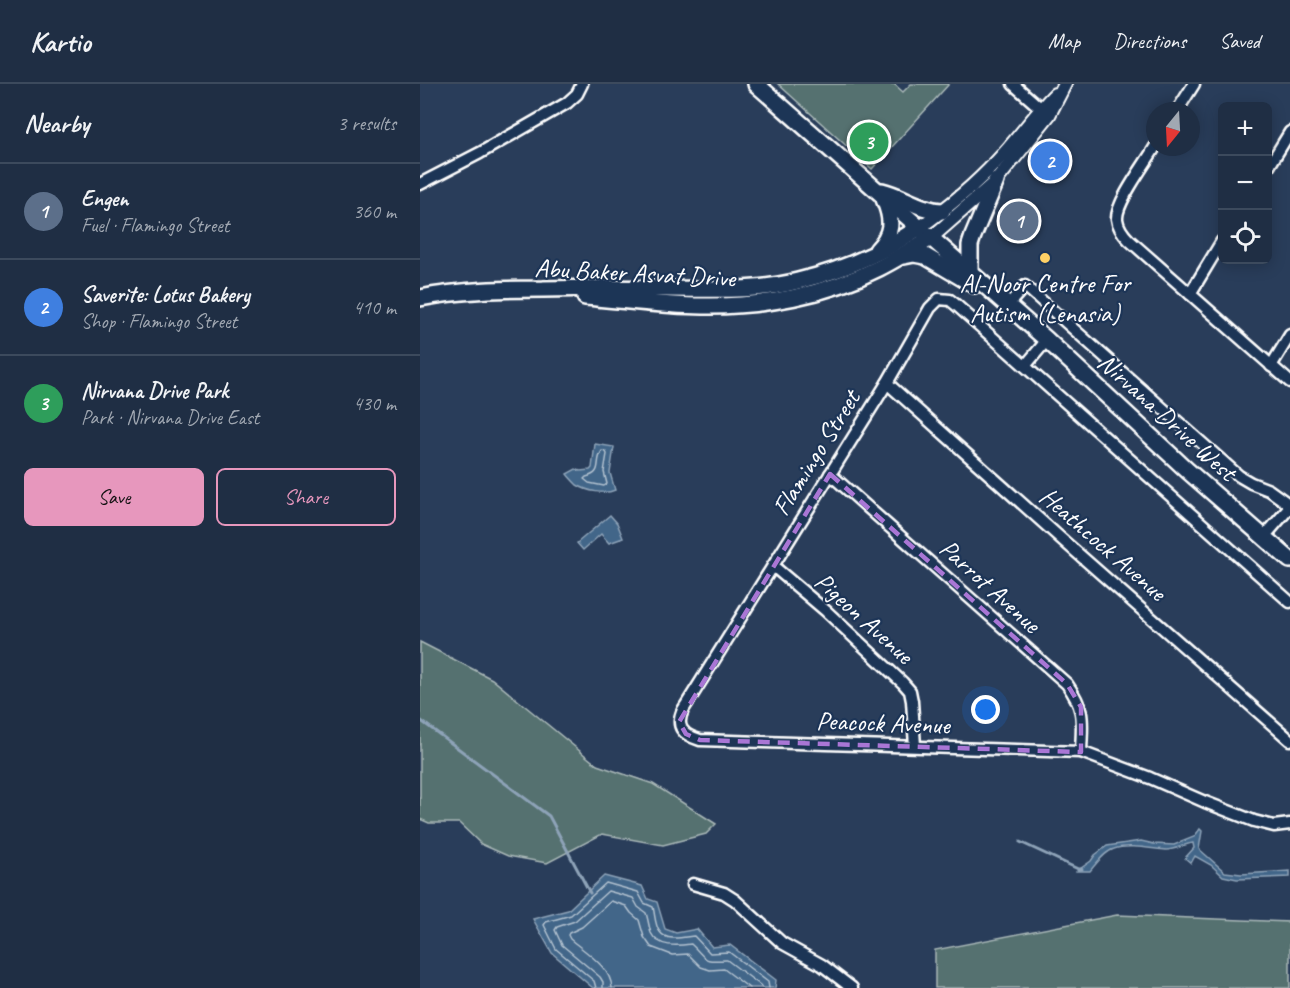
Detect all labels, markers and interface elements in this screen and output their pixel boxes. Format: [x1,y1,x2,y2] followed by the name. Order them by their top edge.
[30,24,91,59] text: Kartio
[1048,28,1080,54] text: Map
[1113,28,1186,54] text: Directions
[1219,28,1260,54] text: Saved
[1146,102,1200,156] north arrow
[1218,102,1272,264] map controls
[1218,102,1272,156] button: +
[24,107,89,140] text: Nearby
[337,111,396,136] text: 3 results
[850,120,888,164] pin: 3
[1030,138,1070,184] pin: 2
[1218,156,1272,210] button: −
[81,185,128,213] text: Engen
[1000,198,1038,244] pin: 1
[39,199,48,224] text: 1
[353,199,396,224] text: 360 m
[1218,210,1272,264] button: locate
[81,213,229,238] text: Fuel · Flamingo Street
[534,251,738,295] street label: Abu Baker Asvat Drive
[1038,251,1052,265] marker: Al-Noor Centre For Autism (Lenasia)
[960,267,1132,330] place label: Al-Noor Centre For Autism (Lenasia)
[81,281,250,309] text: Saverite: Lotus Bakery
[39,295,48,320] text: 2
[353,295,396,320] text: 410 m
[81,309,237,334] text: Shop · Flamingo Street
[1091,346,1245,490] street label: Nirvana Drive West
[81,377,228,405] text: Nirvana Drive Park
[765,382,869,522] street label: Flamingo Street
[39,391,48,416] text: 3
[353,391,396,416] text: 430 m
[81,405,259,430] text: Park · Nirvana Drive East
[24,468,204,526] button: Save
[216,468,396,526] button: Share
[1033,480,1174,609] street label: Heathcock Avenue
[933,532,1049,641] street label: Parrot Avenue
[808,565,921,672] street label: Pigeon Avenue
[971,695,1000,724] your location
[816,704,952,742] street label: Peacock Avenue

